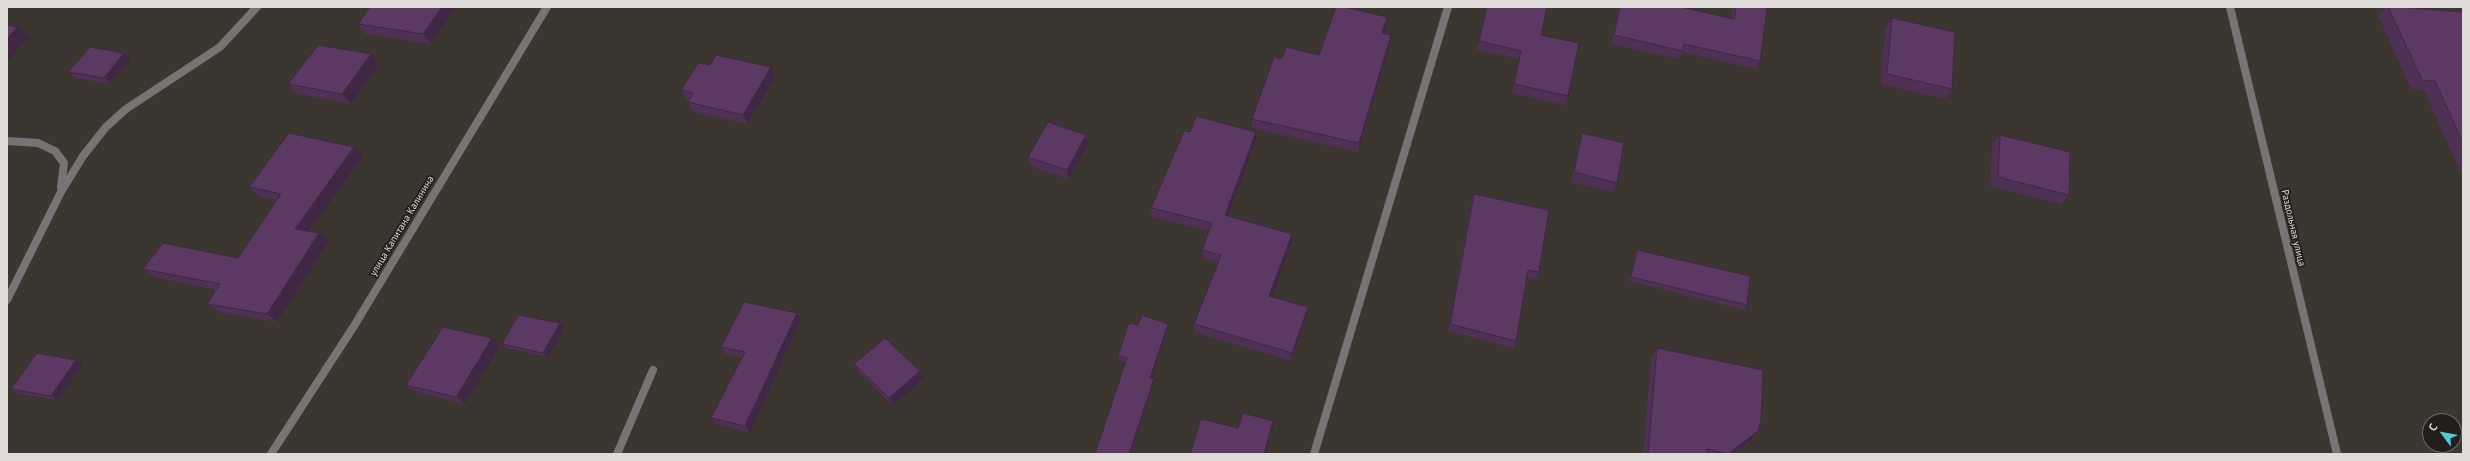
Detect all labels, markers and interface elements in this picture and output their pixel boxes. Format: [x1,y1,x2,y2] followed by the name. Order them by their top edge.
[367,174,437,278] street label: улица Капитана Калинина
[2278,189,2308,267] street label: Раздольная улица
[2422,413,2462,453] north arrow
[2425,421,2440,433] text: С

